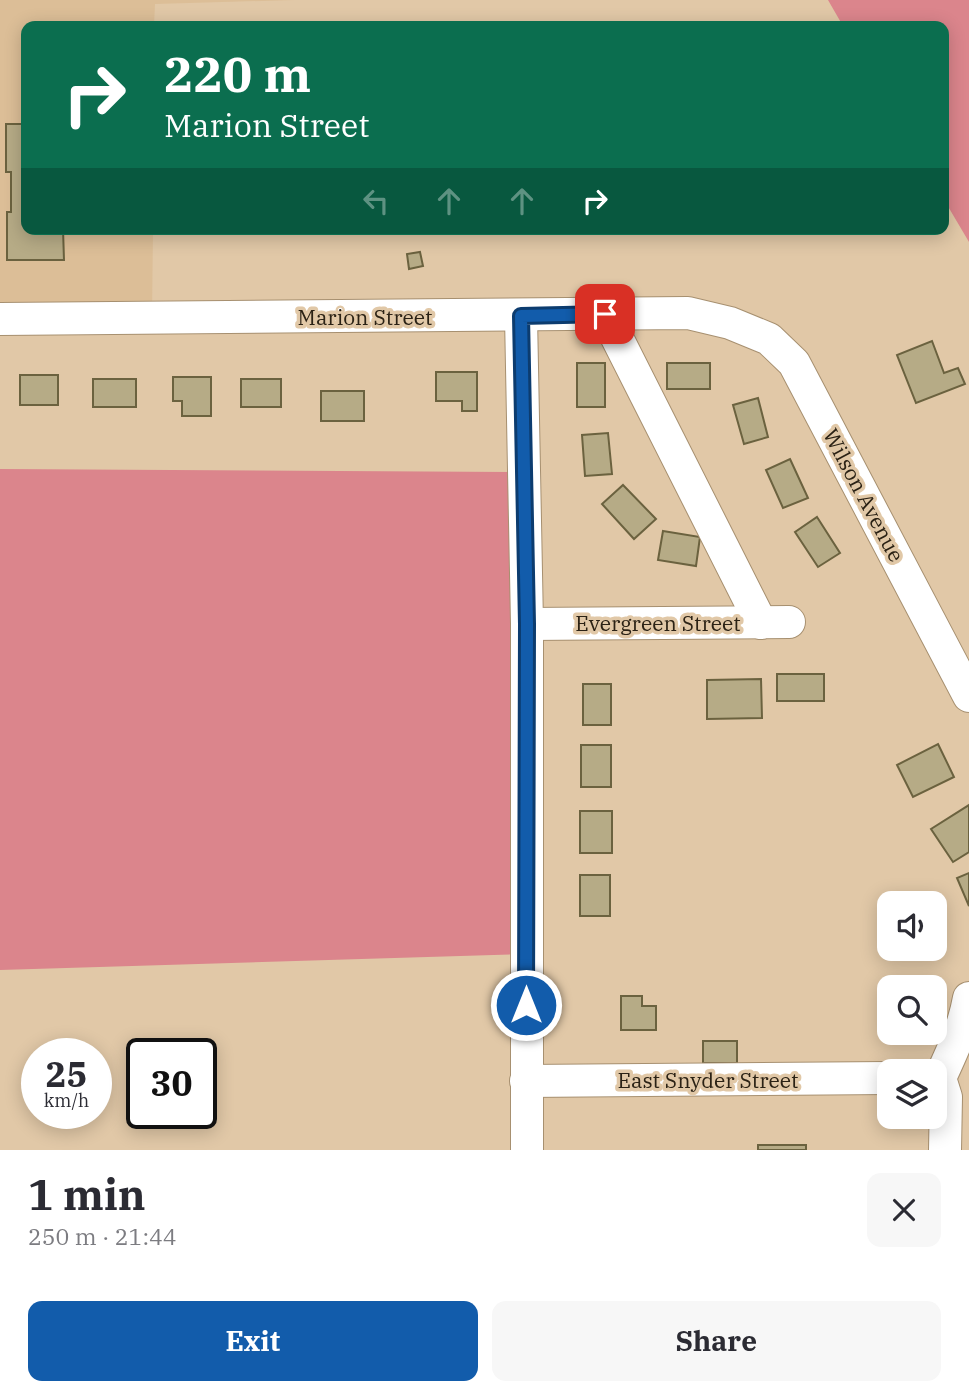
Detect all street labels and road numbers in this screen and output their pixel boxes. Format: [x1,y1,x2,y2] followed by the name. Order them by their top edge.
[298,303,432,331] street label: Marion Street
[817,423,911,567] street label: Wilson Avenue
[575,609,741,637] street label: Evergreen Street
[617,1066,799,1094] street label: East Snyder Street

